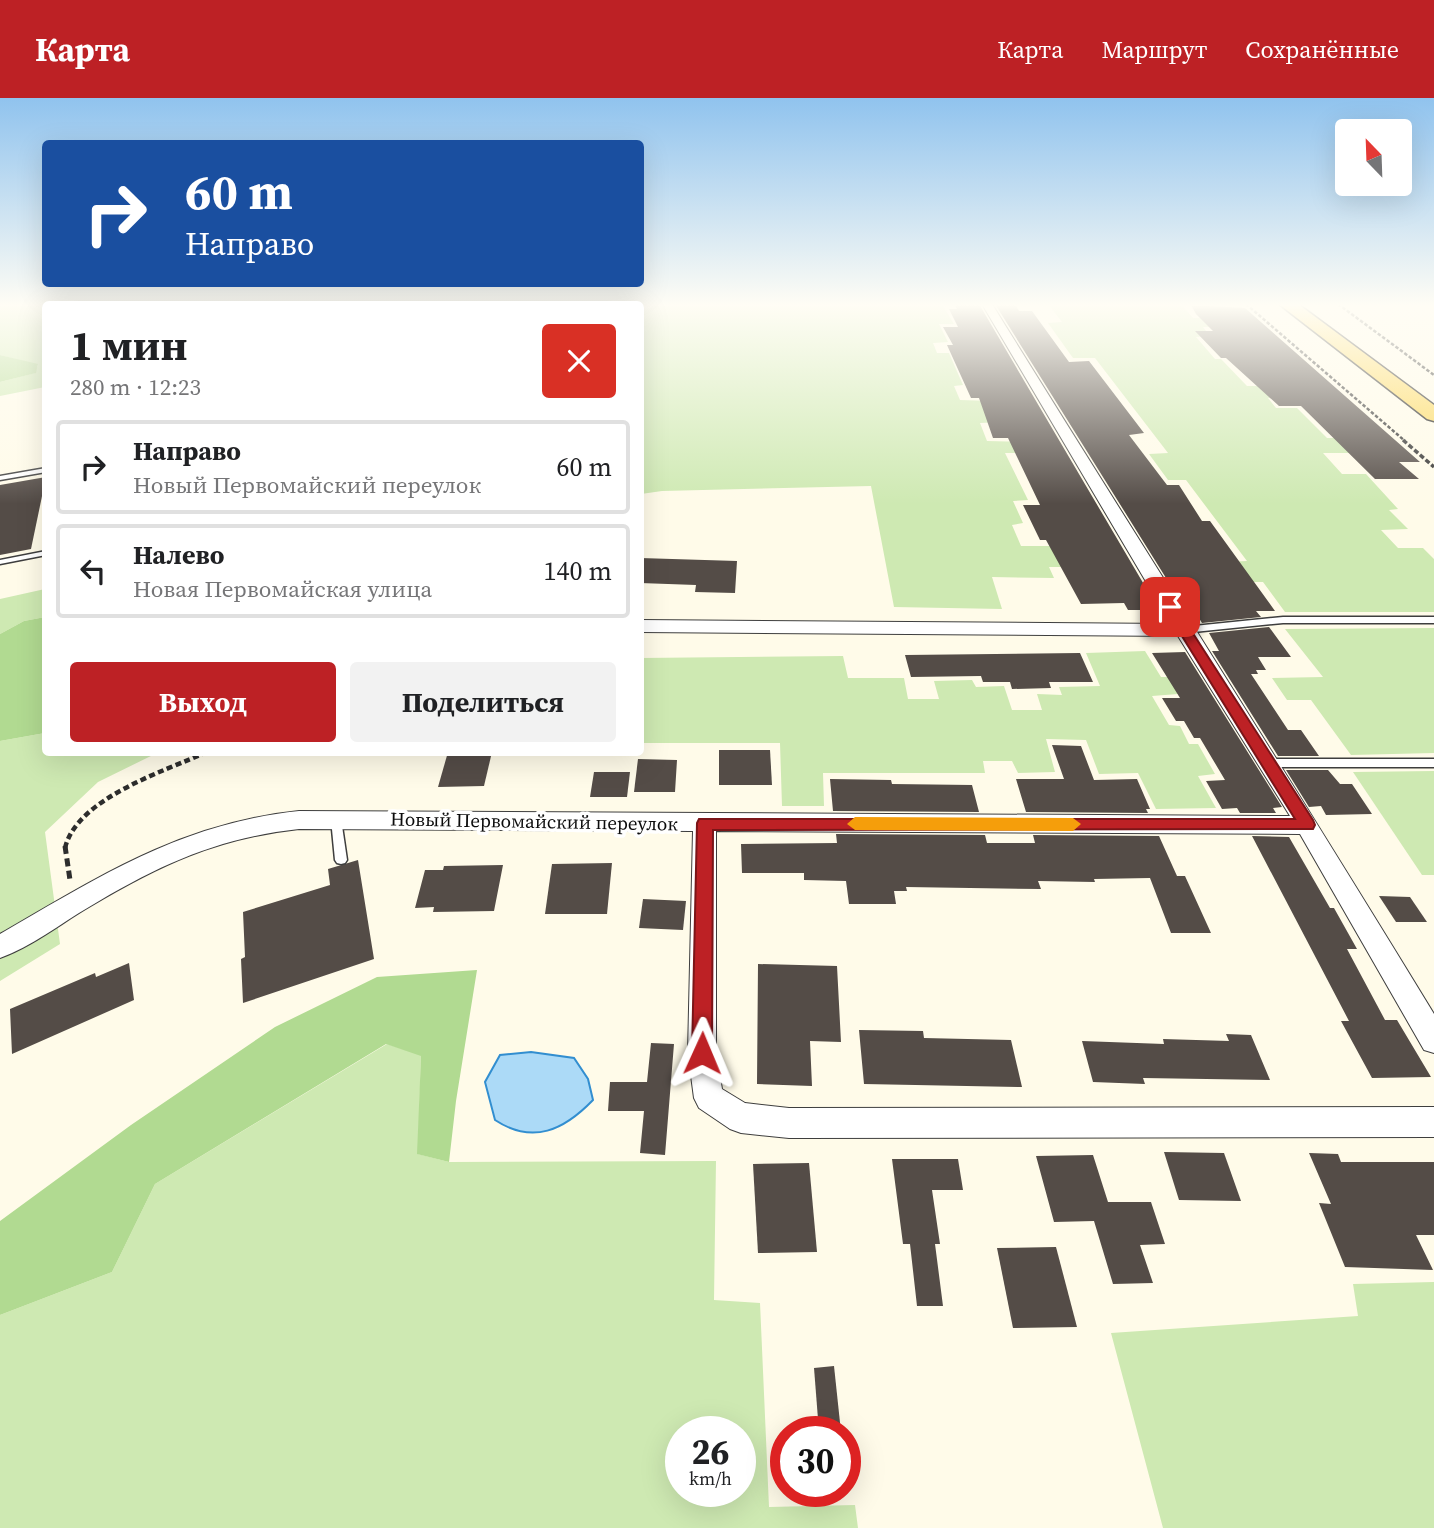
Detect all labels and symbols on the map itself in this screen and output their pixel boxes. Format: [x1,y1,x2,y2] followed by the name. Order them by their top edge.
[1335,119,1412,196] north arrow
[1140,577,1200,637] pin
[390,805,679,837] street label: Новый Первомайский переулок
[665,1016,739,1090] position arrow
[770,1416,861,1507] speed limit sign: 30

